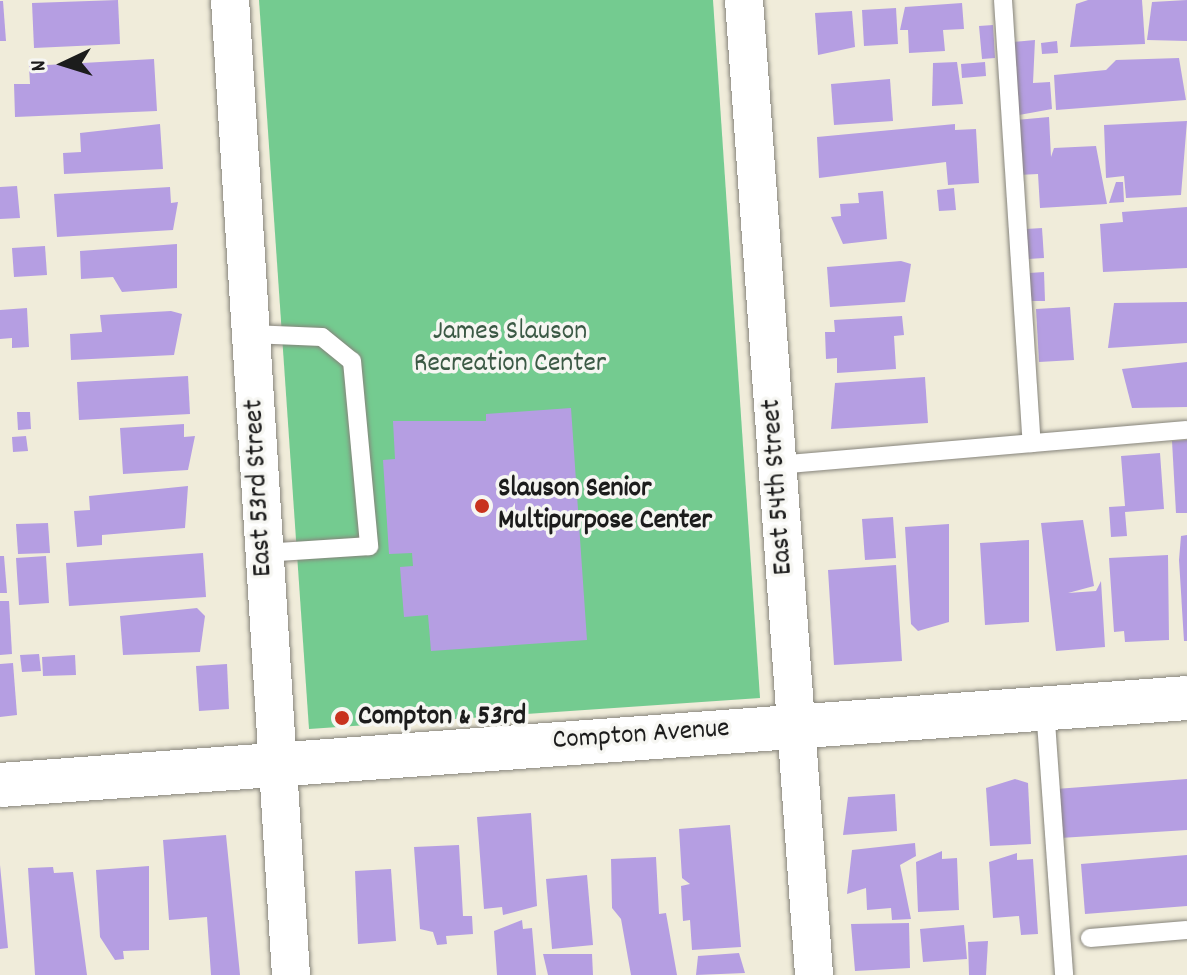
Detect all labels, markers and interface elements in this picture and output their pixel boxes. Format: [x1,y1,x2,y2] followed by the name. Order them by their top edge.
[24,24,104,104] north arrow
[24,59,55,72] text: N
[414,316,606,382] park label: James Slauson Recreation Center
[239,398,281,578] street label: East 53rd Street
[756,398,802,576] street label: East 54th Street
[498,473,712,539] place label: Slauson Senior Multipurpose Center
[473,497,491,515] marker: Slauson Senior Multipurpose Center
[358,701,526,735] place label: Compton & 53rd
[333,709,351,727] marker: Compton & 53rd
[551,713,731,759] street label: Compton Avenue

